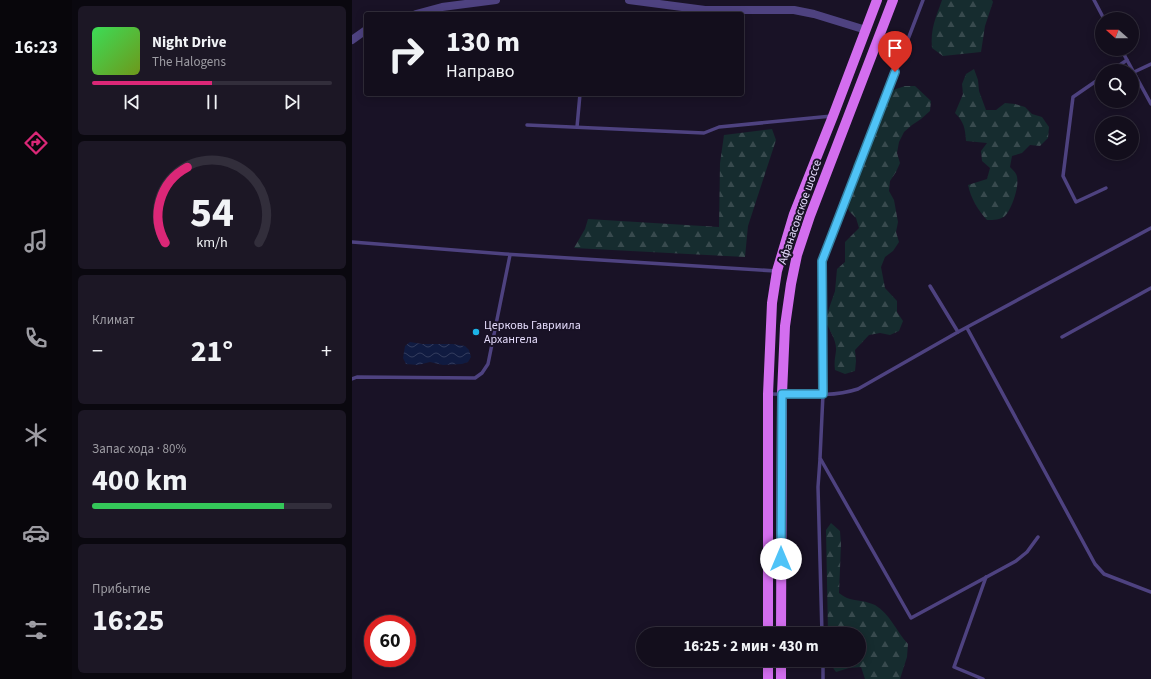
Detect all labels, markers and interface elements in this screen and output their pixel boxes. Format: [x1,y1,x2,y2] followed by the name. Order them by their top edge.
[1095,12,1139,56] north arrow
[1095,12,1139,160] map controls
[446,22,520,62] text: 130 m
[380,28,432,80] icon: right
[878,31,912,72] pin
[152,32,227,53] text: Night Drive
[14,35,58,60] text: 16:23
[884,37,906,59] icon: arrive
[152,53,226,71] text: The Halogens
[446,59,514,84] text: Направо
[1095,64,1139,108] button: search
[121,91,143,113] icon: previous
[201,91,223,113] icon: pause
[281,91,303,113] icon: next
[1095,116,1139,160] button: layers
[22,129,50,157] icon: directions
[774,157,826,267] street label: Афанасовское шоссе
[190,183,234,243] text: 54
[22,227,50,255] icon: music
[196,231,228,252] text: km/h
[92,311,135,329] text: Климат
[484,317,581,348] place label: Церковь Гавриила Архангела
[22,324,50,352] icon: phone
[471,327,481,337] marker: Церковь Гавриила Архангела
[191,330,233,373] text: 21°
[92,335,103,367] text: −
[321,335,332,367] text: +
[22,421,50,449] icon: climate
[92,440,186,458] text: Запас хода · 80%
[92,459,188,502] text: 400 km
[22,519,50,547] icon: car
[760,538,802,580] position arrow
[92,580,151,598] text: Прибытие
[92,599,164,642] text: 16:25
[364,615,416,667] speed limit sign: 60
[22,616,50,644] icon: filters
[683,636,819,657] text: 16:25 · 2 мин · 430 m

